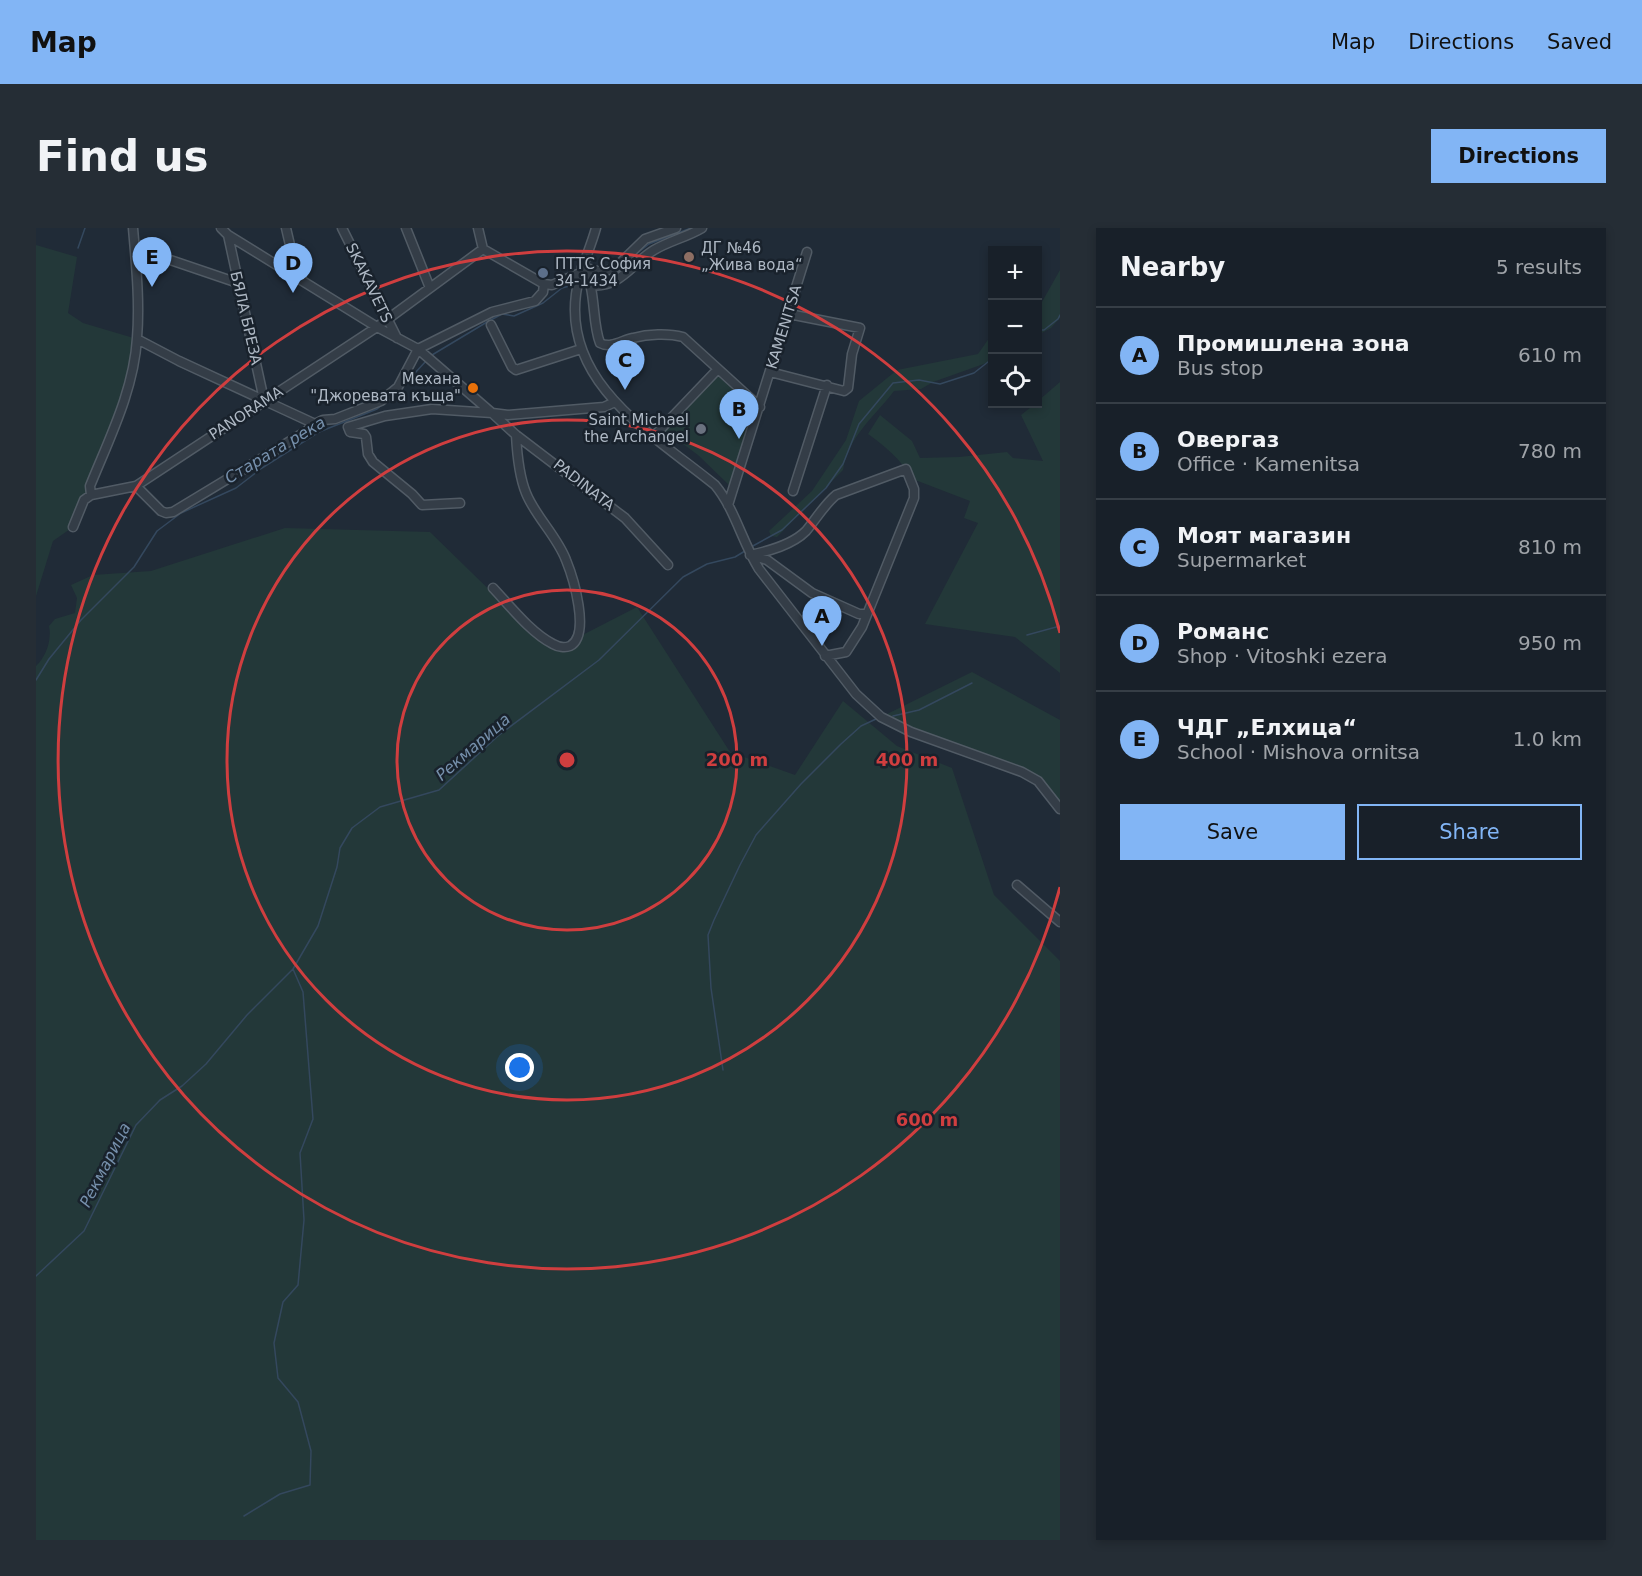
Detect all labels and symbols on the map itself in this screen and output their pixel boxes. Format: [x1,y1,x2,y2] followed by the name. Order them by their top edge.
[132,238,172,287] pin: E
[701,239,803,274] place label: ДГ №46 „Жива вода“
[342,240,396,326] street label: SKAKAVETS
[274,244,312,293] pin: D
[682,250,696,264] marker: ДГ №46 „Жива вода“
[555,255,651,290] place label: ПТТС София 34-1434
[536,266,550,280] marker: ПТТС София 34-1434
[226,269,266,367] street label: БЯЛА БРЕЗА
[763,282,806,371] street label: KAMENITSA
[606,340,644,390] pin: C
[310,370,461,405] place label: Механа "Джоревата къща"
[466,381,480,395] marker: Механа "Джоревата къща"
[206,382,287,444] street label: PANORAMA
[720,390,758,439] pin: B
[584,411,689,446] place label: Saint Michael the Archangel
[221,413,329,487] water label: Старата река
[694,422,708,436] marker: Saint Michael the Archangel
[550,455,619,515] street label: PADINATA
[802,596,842,646] pin: A
[432,710,514,784] water label: Рекмарица
[706,749,768,770] text: 200 m
[876,749,938,770] text: 400 m
[557,750,577,770] centre of rings
[505,1053,534,1082] your location
[896,1109,958,1130] text: 600 m
[76,1120,134,1210] water label: Рекмарица

